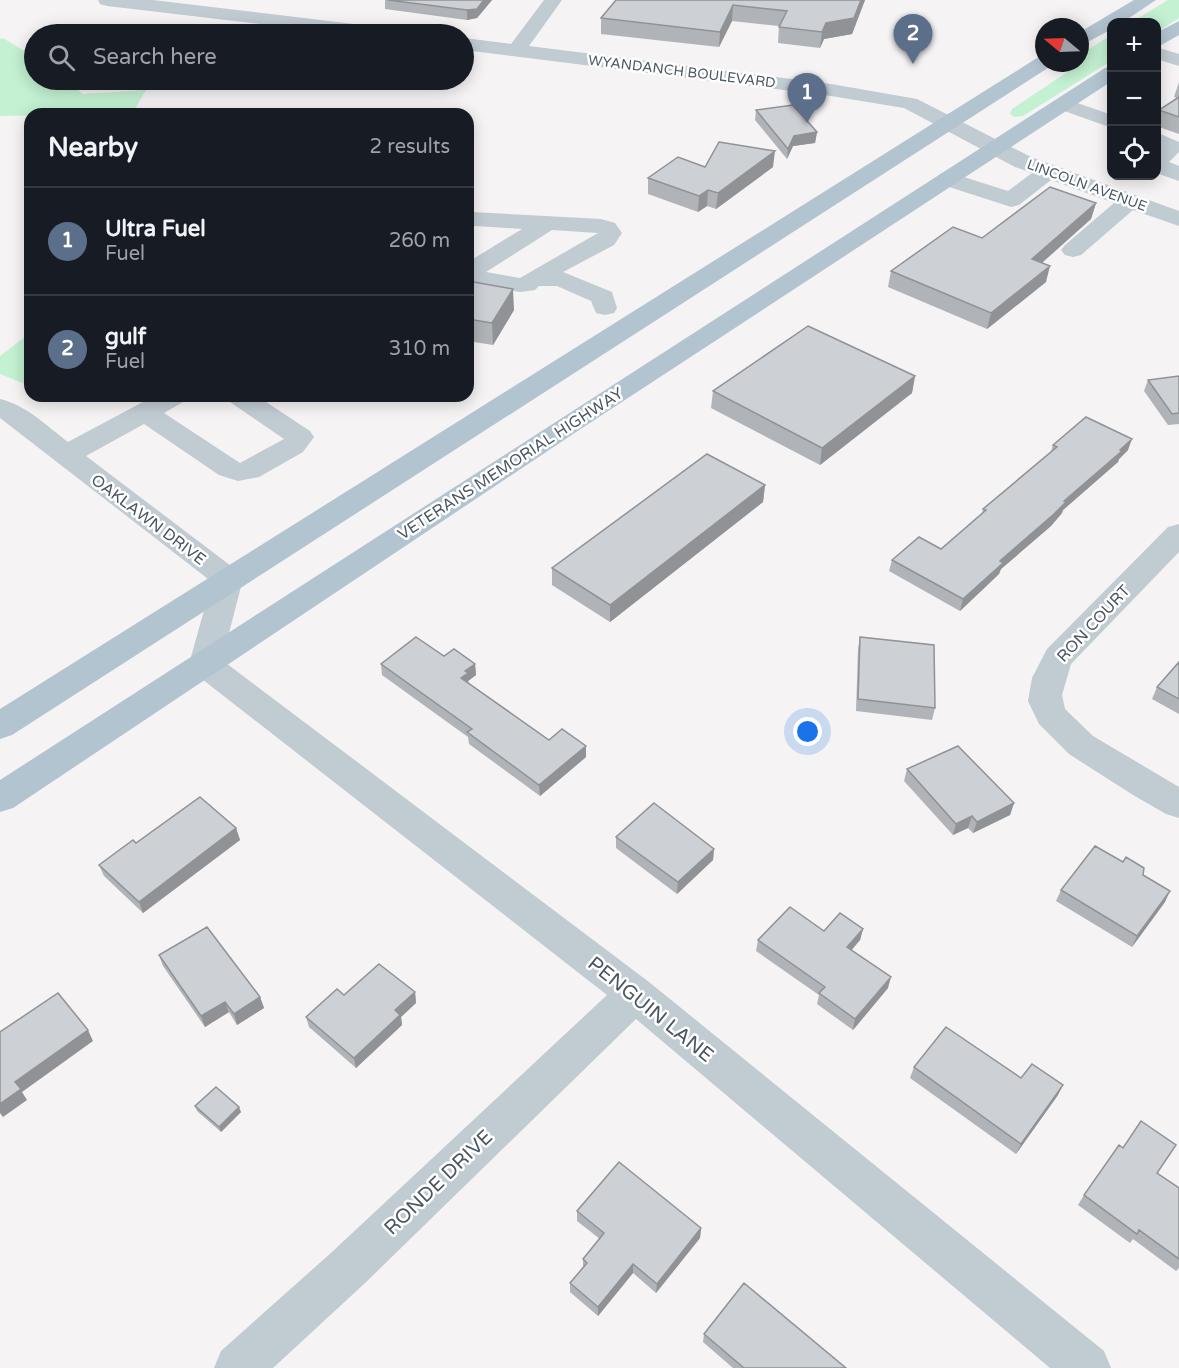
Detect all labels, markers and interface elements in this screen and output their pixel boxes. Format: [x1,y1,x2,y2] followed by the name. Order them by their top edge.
[894,14,932,64] pin: 2
[1035,18,1089,72] north arrow
[1107,18,1161,180] map controls
[1107,18,1161,72] button: +
[24,24,474,90] search box
[45,41,78,74] icon: search
[93,44,217,70] text: Search here
[587,52,777,91] street label: WYANDANCH BOULEVARD
[1107,72,1161,126] button: −
[788,74,826,123] pin: 1
[1107,126,1161,180] button: locate
[48,132,138,163] text: Nearby
[370,135,450,159] text: 2 results
[1025,156,1149,215] street label: LINCOLN AVENUE
[105,216,206,242] text: Ultra Fuel
[61,229,74,253] text: 1
[389,229,450,253] text: 260 m
[105,242,145,266] text: Fuel
[105,324,146,350] text: gulf
[61,337,74,361] text: 2
[389,337,450,361] text: 310 m
[105,350,145,374] text: Fuel
[394,383,627,544] street label: VETERANS MEMORIAL HIGHWAY
[87,470,210,570] street label: OAKLAWN DRIVE
[1053,581,1135,667] street label: RON COURT
[793,717,822,746] your location
[583,952,718,1068] street label: PENGUIN LANE
[380,1125,498,1240] street label: RONDE DRIVE

